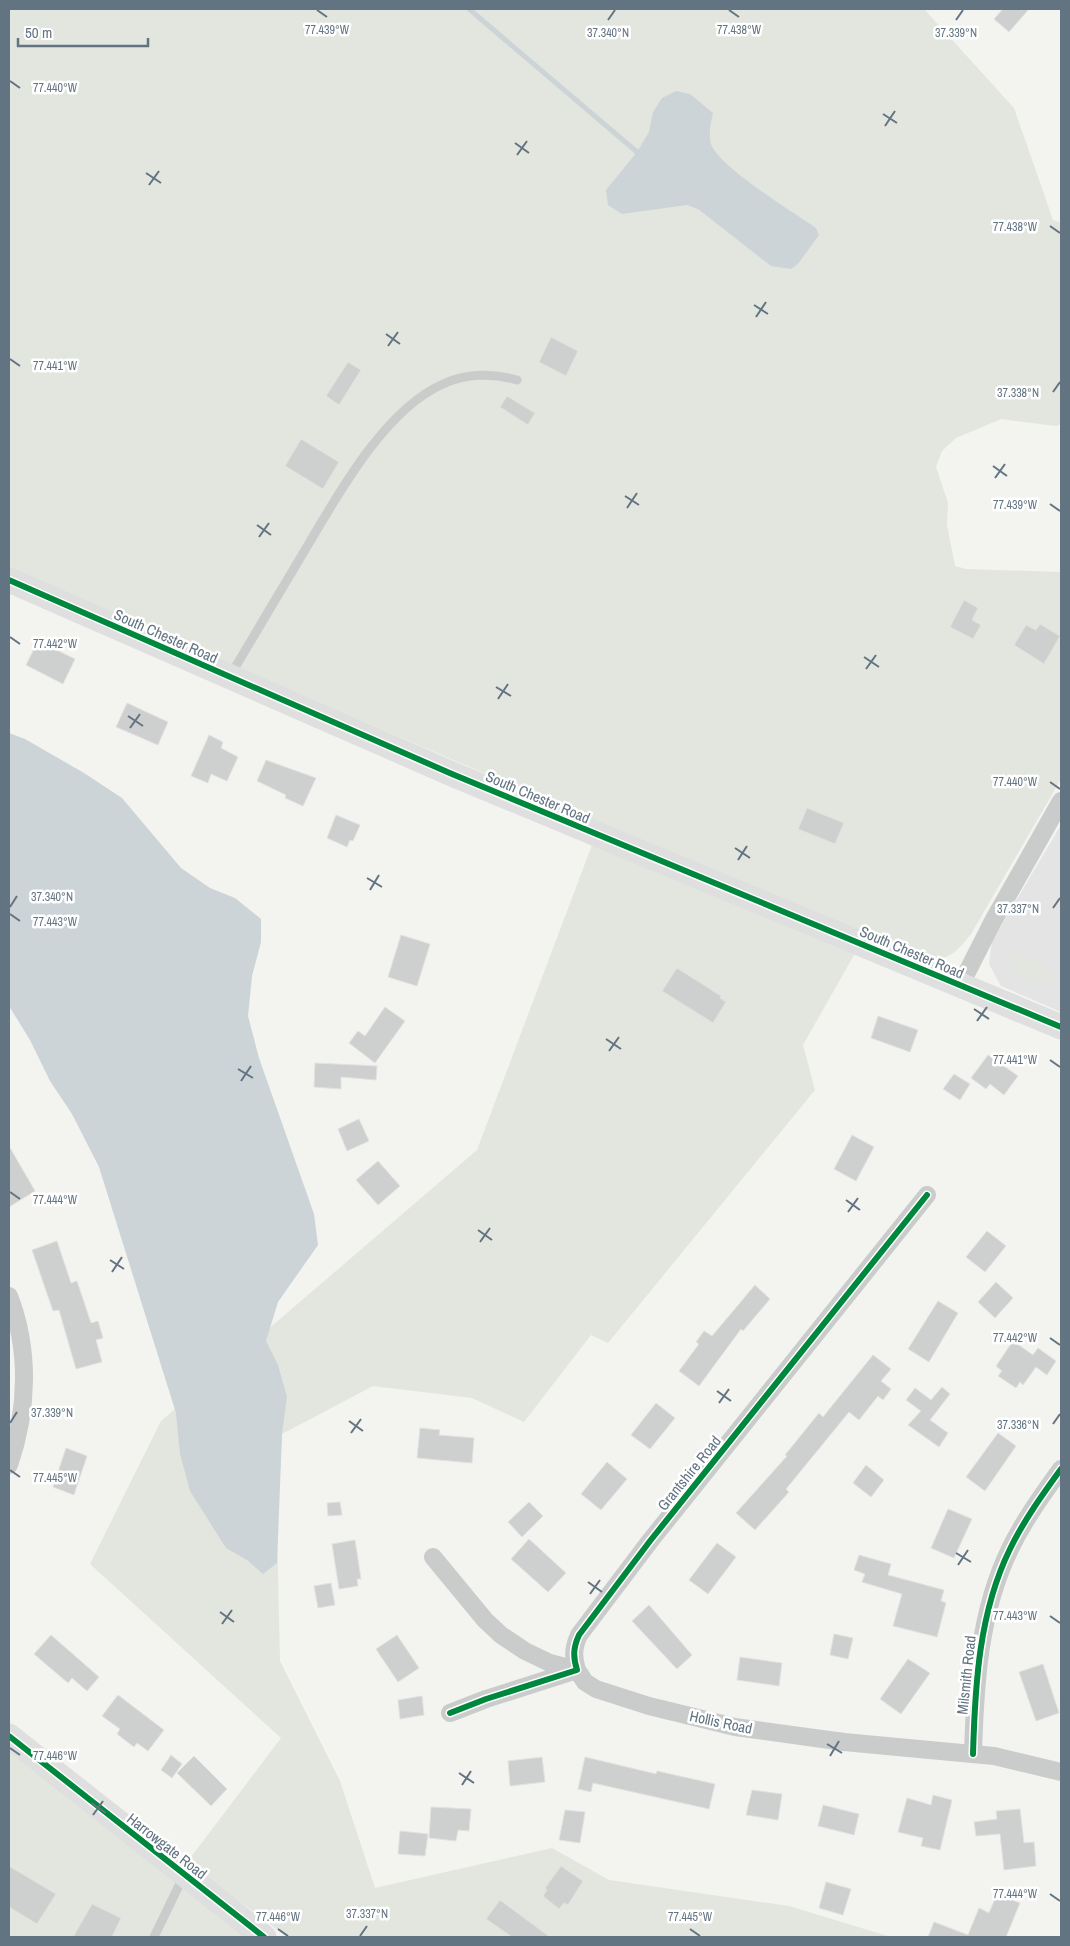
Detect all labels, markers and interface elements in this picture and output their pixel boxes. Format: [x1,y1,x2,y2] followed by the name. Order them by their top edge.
[18,15,148,47] scale bar
[25,22,52,43] text: 50 m
[305,22,350,38] text: 77.439°W
[717,22,762,38] text: 77.438°W
[587,25,629,41] text: 37.340°N
[935,25,977,41] text: 37.339°N
[33,80,78,96] text: 77.440°W
[993,219,1038,235] text: 77.438°W
[33,358,78,374] text: 77.441°W
[997,385,1039,401] text: 37.338°N
[993,497,1038,513] text: 77.439°W
[111,604,221,668] street label: South Chester Road
[33,636,78,652] text: 77.442°W
[483,766,593,828] street label: South Chester Road
[993,774,1038,790] text: 77.440°W
[31,889,73,905] text: 37.340°N
[997,901,1039,917] text: 37.337°N
[33,914,78,930] text: 77.443°W
[857,921,967,983] street label: South Chester Road
[993,1052,1038,1068] text: 77.441°W
[33,1192,78,1208] text: 77.444°W
[993,1330,1038,1346] text: 77.442°W
[31,1405,73,1421] text: 37.339°N
[997,1417,1039,1433] text: 37.336°N
[652,1431,726,1515] street label: Grantshire Road
[33,1470,78,1486] text: 77.445°W
[993,1608,1038,1624] text: 77.443°W
[951,1634,981,1716] street label: Milsmith Road
[688,1705,754,1739] street label: Hollis Road
[33,1748,78,1764] text: 77.446°W
[123,1808,211,1884] street label: Harrowgate Road
[993,1886,1038,1902] text: 77.444°W
[346,1906,388,1922] text: 37.337°N
[256,1909,301,1925] text: 77.446°W
[668,1909,713,1925] text: 77.445°W

